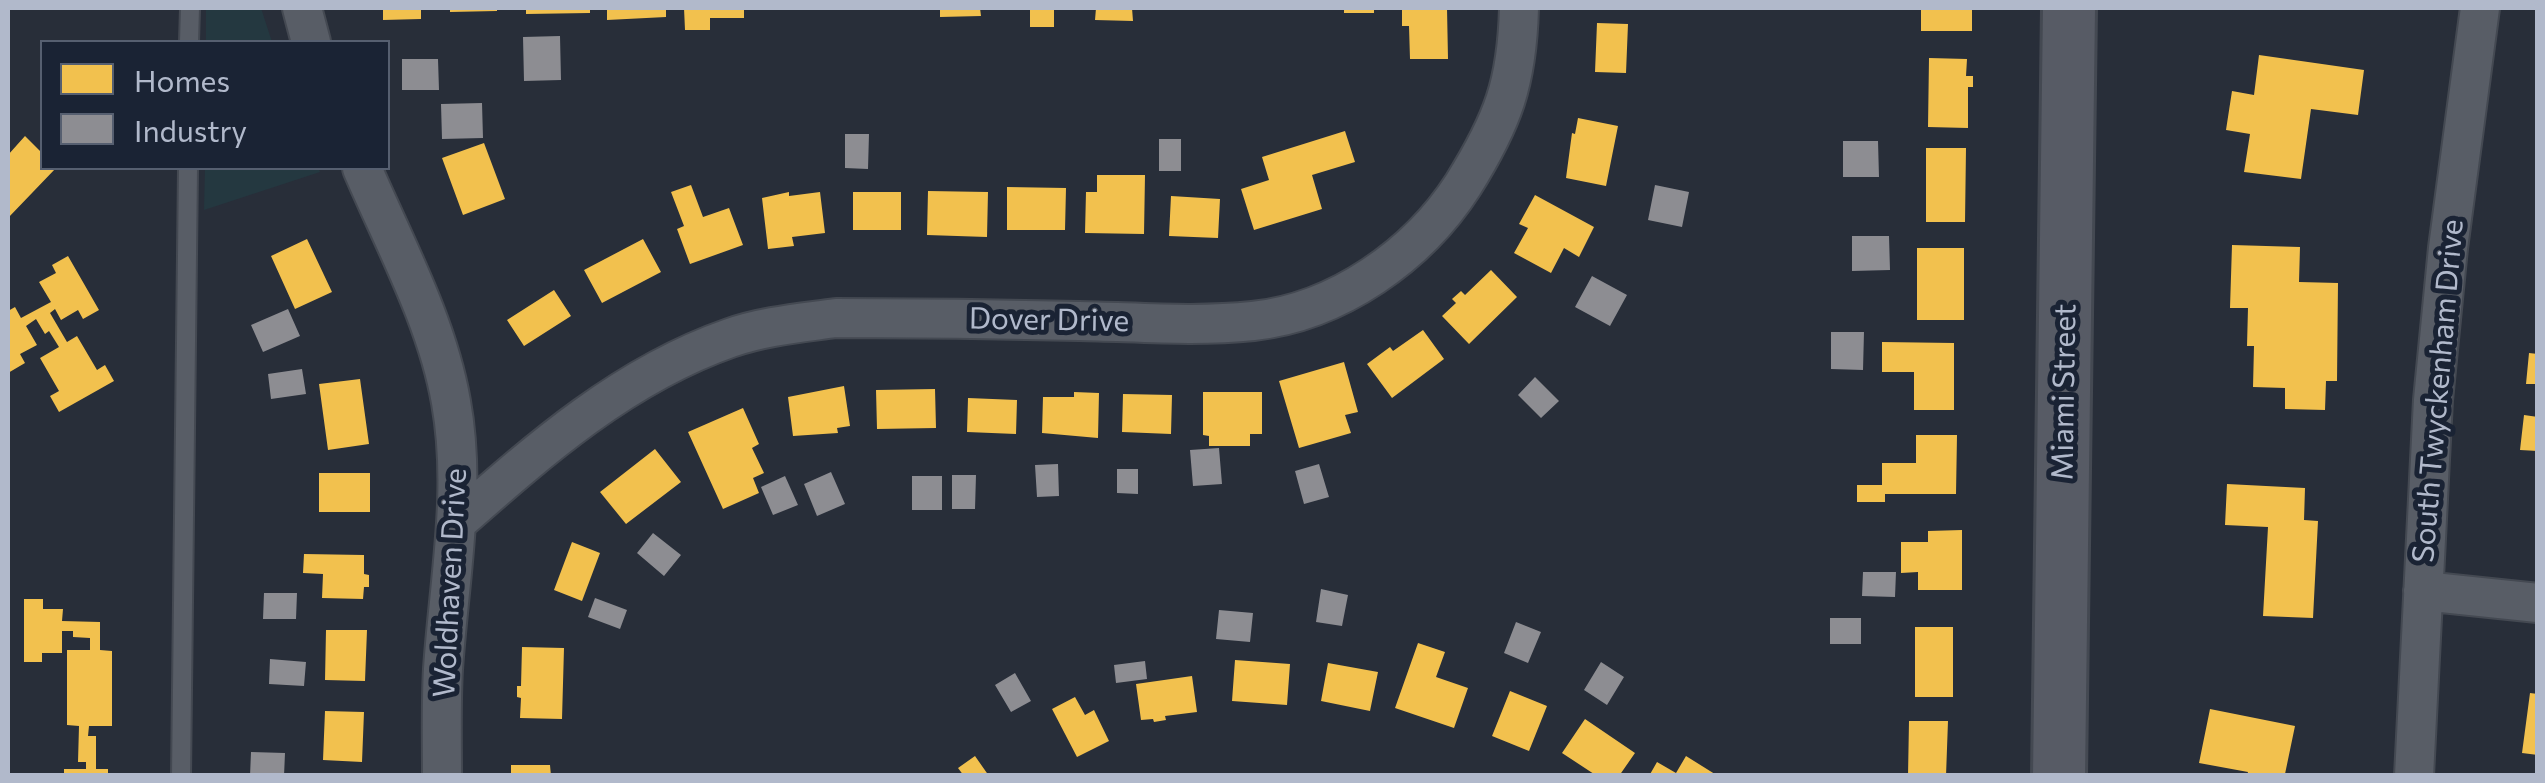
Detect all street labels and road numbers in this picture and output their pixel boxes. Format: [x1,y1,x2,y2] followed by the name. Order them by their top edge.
[2405,218,2471,564] street label: South Twyckenham Drive
[969,301,1129,339] street label: Dover Drive
[2044,303,2084,481] street label: Miami Street
[426,467,474,699] street label: Woldhaven Drive

